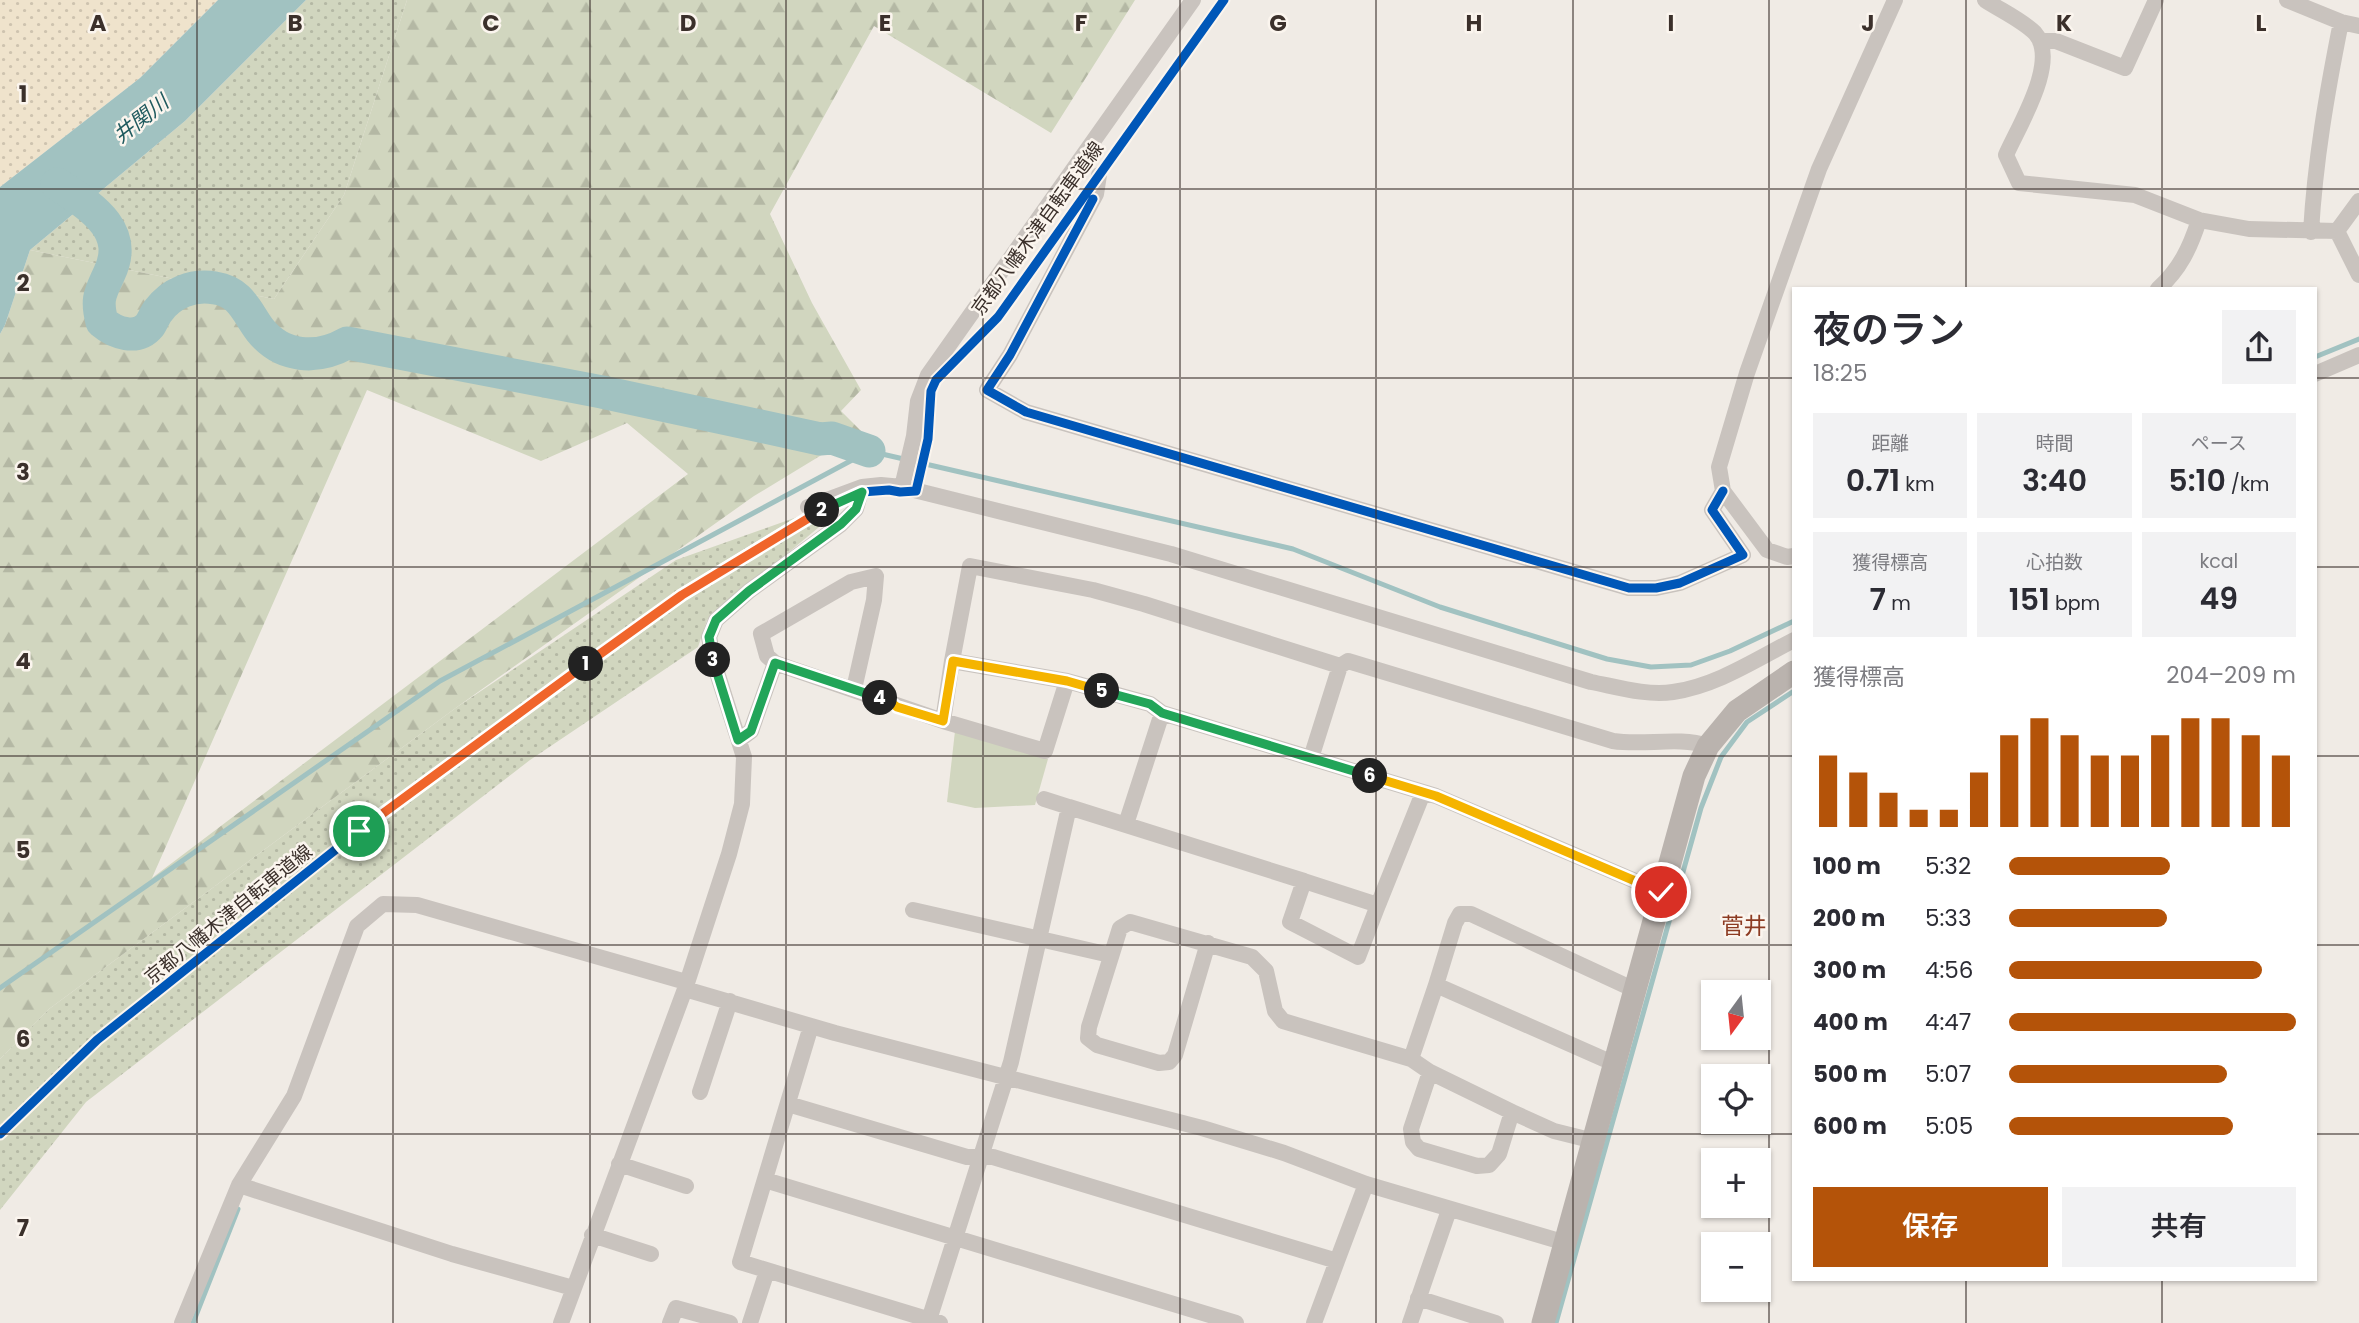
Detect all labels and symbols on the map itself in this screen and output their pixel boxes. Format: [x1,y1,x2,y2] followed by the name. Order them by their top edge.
[90,7,107,39] text: A
[287,7,303,39] text: B
[482,7,500,39] text: C
[680,7,696,39] text: D
[879,7,891,39] text: E
[1075,7,1087,39] text: F
[1269,7,1287,39] text: G
[1466,7,1482,39] text: H
[1668,7,1674,39] text: I
[1861,7,1875,39] text: J
[2056,7,2072,39] text: K
[2256,7,2267,39] text: L
[19,78,27,110] text: 1
[107,87,176,149] water label: 井関川
[965,136,1110,321] street label: 京都八幡木津自転車道線
[16,267,30,299] text: 2
[16,456,30,488] text: 3
[804,492,840,528] pin: 2
[696,642,730,678] pin: 3
[15,645,31,677] text: 4
[568,646,604,682] pin: 1
[1084,674,1120,708] pin: 5
[862,680,898,716] pin: 4
[1352,758,1388,794] pin: 6
[329,801,389,861] pin
[16,834,30,866] text: 5
[139,838,318,991] street label: 京都八幡木津自転車道線
[1631,862,1691,922] pin
[1721,910,1767,942] district label: 菅井
[1701,980,1771,1050] north arrow
[16,1023,30,1055] text: 6
[17,1212,29,1244] text: 7

